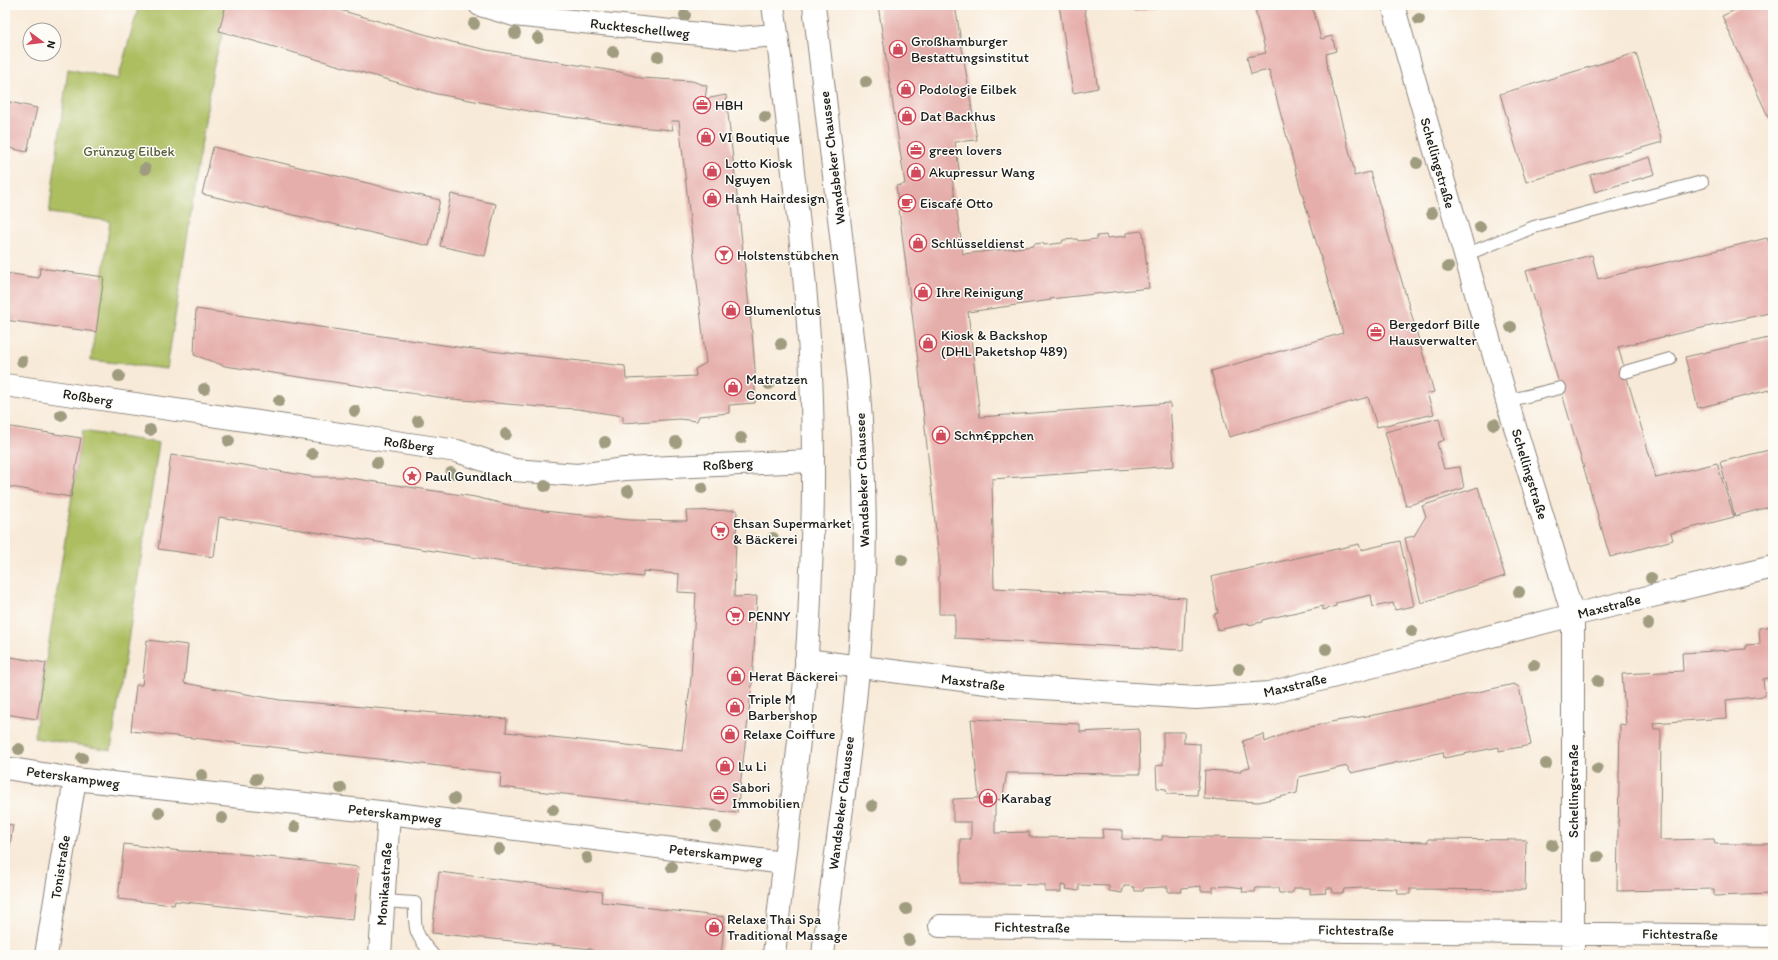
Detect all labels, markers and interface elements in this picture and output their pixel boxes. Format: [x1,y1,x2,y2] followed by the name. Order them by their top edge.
[589,15,691,42] street label: Ruckteschellweg
[22,22,62,62] north arrow
[911,33,1029,66] place label: Großhamburger Bestattungsinstitut
[44,39,58,50] text: N
[888,39,908,59] shop icon: Großhamburger Bestattungsinstitut
[896,79,916,99] shop icon: Podologie Eilbek
[919,81,1017,98] place label: Podologie Eilbek
[816,90,849,226] street label: Wandsbeker Chaussee
[692,95,712,115] office icon: HBH
[715,97,743,114] place label: HBH
[897,106,917,126] shop icon: Dat Backhus
[920,108,996,125] place label: Dat Backhus
[1416,116,1459,211] street label: Schellingstraße
[696,127,716,147] shop icon: VI Boutique
[719,129,790,146] place label: VI Boutique
[906,140,926,160] office icon: green lovers
[929,142,1002,159] place label: green lovers
[83,143,176,160] park label: Grünzug Eilbek
[725,155,792,188] place label: Lotto Kiosk Nguyen
[702,161,722,181] shop icon: Lotto Kiosk Nguyen
[906,162,926,182] shop icon: Akupressur Wang
[929,164,1036,181] place label: Akupressur Wang
[702,188,722,208] shop icon: Hanh Hairdesign
[725,190,825,207] place label: Hanh Hairdesign
[897,193,917,213] cafe icon: Eiscafé Otto
[920,195,993,212] place label: Eiscafé Otto
[908,233,928,253] shop icon: Schlüsseldienst
[931,235,1024,252] place label: Schlüsseldienst
[714,245,734,265] bar icon: Holstenstübchen
[737,247,839,264] place label: Holstenstübchen
[913,282,933,302] shop icon: Ihre Reinigung
[936,284,1024,301] place label: Ihre Reinigung
[721,300,741,320] shop icon: Blumenlotus
[744,302,821,319] place label: Blumenlotus
[1389,316,1480,349] place label: Bergedorf Bille Hausverwalter
[1366,322,1386,342] office icon: Bergedorf Bille Hausverwalter
[941,327,1068,360] place label: Kiosk & Backshop (DHL Paketshop 489)
[918,333,938,353] shop icon: Kiosk & Backshop (DHL Paketshop 489)
[746,371,808,404] place label: Matratzen Concord
[723,377,743,397] shop icon: Matratzen Concord
[62,385,115,410] street label: Roßberg
[852,412,873,547] street label: Wandsbeker Chaussee
[931,425,951,445] shop icon: Schn€ppchen
[954,427,1035,444] place label: Schn€ppchen
[1508,427,1551,522] street label: Schellingstraße
[383,433,436,457] street label: Roßberg
[702,455,755,474] street label: Roßberg
[402,466,422,486] place icon: Paul Gundlach
[425,468,513,485] place label: Paul Gundlach
[733,515,852,548] place label: Ehsan Supermarket & Bäckerei
[710,521,730,541] supermarket icon: Ehsan Supermarket & Bäckerei
[1576,590,1643,623] street label: Maxstraße
[725,606,745,626] supermarket icon: PENNY
[748,608,791,625] place label: PENNY
[726,666,746,686] shop icon: Herat Bäckerei
[749,668,838,685] place label: Herat Bäckerei
[940,670,1006,695] street label: Maxstraße
[1262,670,1329,701] street label: Maxstraße
[748,691,817,724] place label: Triple M Barbershop
[725,697,745,717] shop icon: Triple M Barbershop
[720,724,740,744] shop icon: Relaxe Coiffure
[743,726,836,743] place label: Relaxe Coiffure
[825,735,858,871] street label: Wandsbeker Chaussee
[1565,744,1582,838] street label: Schellingstraße
[715,756,735,776] shop icon: Lu Li
[738,758,767,775] place label: Lu Li
[25,763,122,793] street label: Peterskampweg
[732,779,801,812] place label: Sabori Immobilien
[709,785,729,805] office icon: Sabori Immobilien
[978,788,998,808] shop icon: Karabag
[1001,790,1052,807] place label: Karabag
[347,800,444,829] street label: Peterskampweg
[47,833,74,900] street label: Tonistraße
[668,840,765,869] street label: Peterskampweg
[373,841,396,926] street label: Monikastraße
[727,911,848,944] place label: Relaxe Thai Spa Traditional Massage
[704,917,724,937] shop icon: Relaxe Thai Spa Traditional Massage
[994,918,1070,937] street label: Fichtestraße
[1318,921,1394,940] street label: Fichtestraße
[1642,925,1718,944] street label: Fichtestraße

